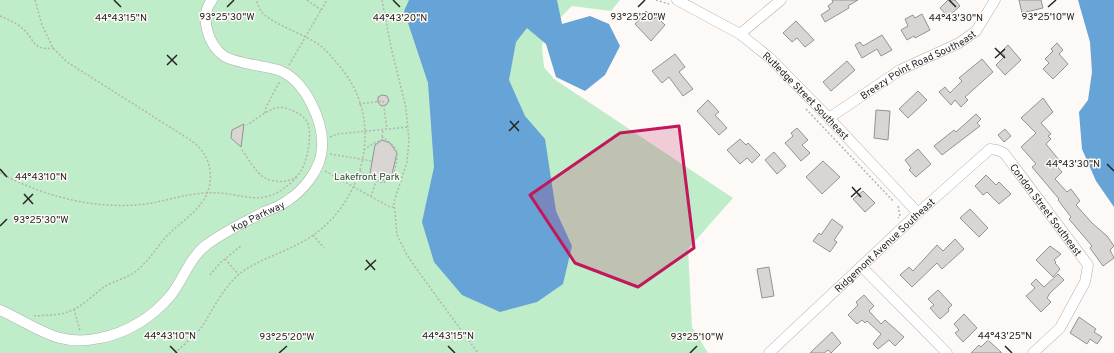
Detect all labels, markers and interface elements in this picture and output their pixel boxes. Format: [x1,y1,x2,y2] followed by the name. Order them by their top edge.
[199,11,255,24] text: 93°25'30"W
[610,11,666,24] text: 93°25'20"W
[1021,11,1075,24] text: 93°25'10"W
[95,12,147,25] text: 44°43'15"N
[373,12,427,25] text: 44°43'20"N
[929,12,983,25] text: 44°43'30"N
[858,28,979,103] street label: Breezy Point Road Southeast
[759,50,851,143] street label: Rutledge Street Southeast
[1046,158,1100,171] text: 44°43'30"N
[1006,161,1084,259] street label: Condon Street Southeast
[15,171,67,184] text: 44°43'10"N
[334,171,400,184] park label: Lakefront Park
[832,196,938,296] street label: Ridgemont Avenue Southeast
[229,199,288,236] street label: Kop Parkway
[13,214,69,227] text: 93°25'30"W
[144,330,196,343] text: 44°43'10"N
[422,330,474,343] text: 44°43'15"N
[978,330,1032,343] text: 44°43'25"N
[259,331,315,344] text: 93°25'20"W
[670,331,724,344] text: 93°25'10"W

